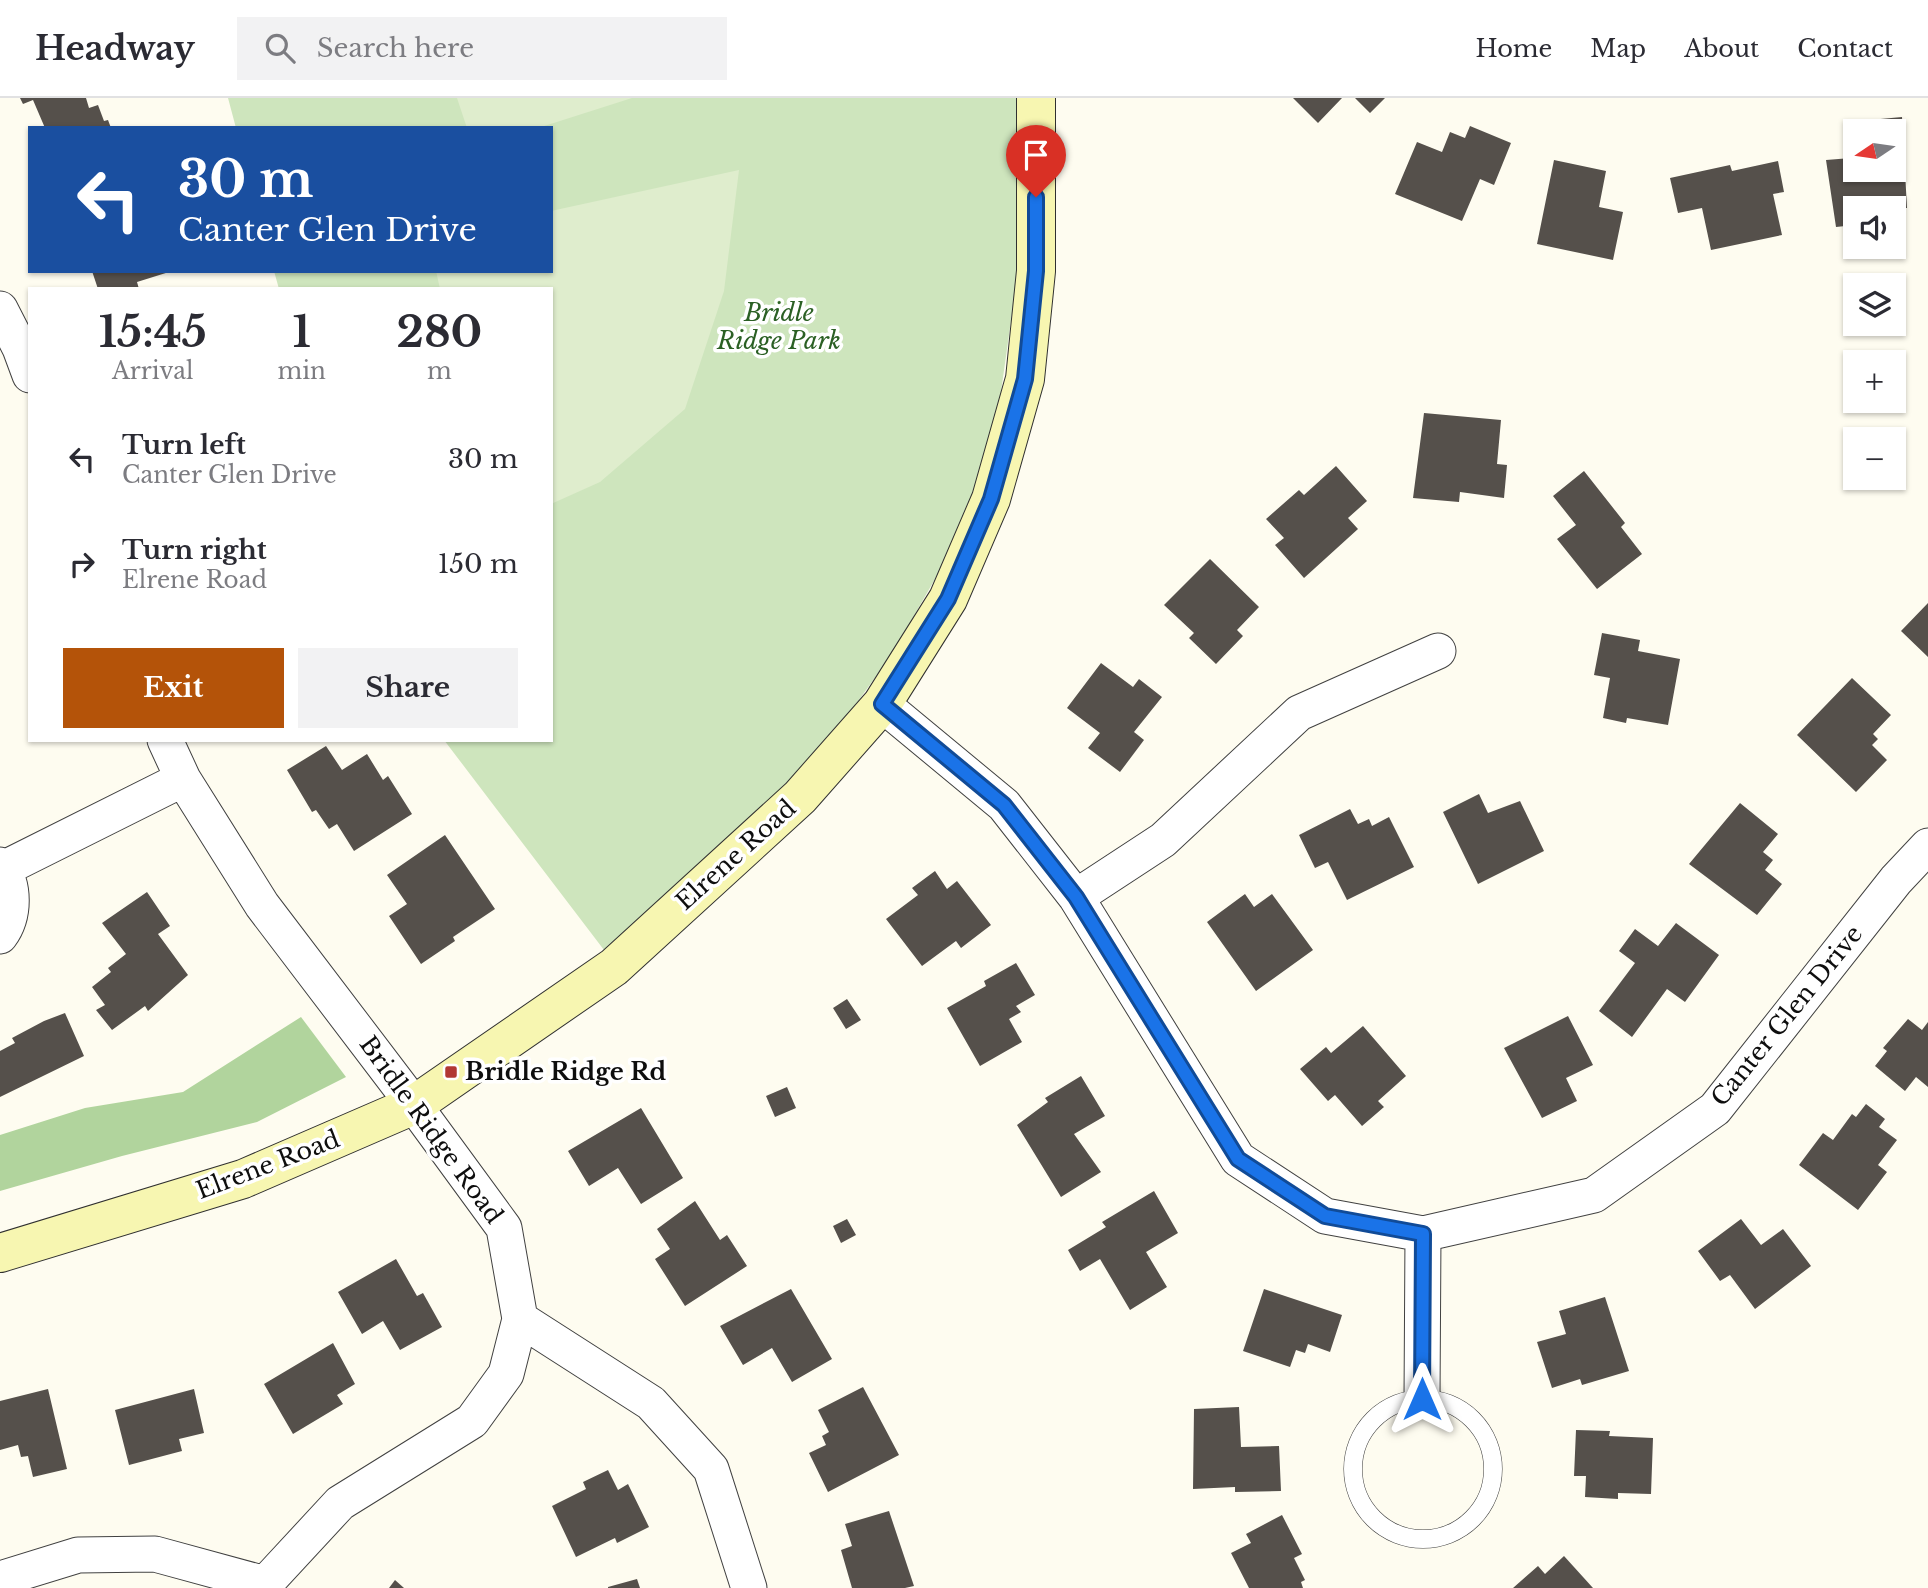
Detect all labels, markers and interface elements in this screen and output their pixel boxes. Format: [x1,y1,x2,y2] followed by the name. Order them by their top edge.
[237,17,727,80] search box
[35,28,195,69] text: Headway
[261,29,299,67] icon: search
[317,32,474,64] text: Search here
[1476,34,1552,63] text: Home
[1590,34,1646,63] text: Map
[1684,34,1759,63] text: About
[1797,34,1893,63] text: Contact
[1843,119,1906,182] north arrow
[1843,119,1906,490] map controls
[1006,125,1066,197] pin
[1017,136,1055,174] icon: arrive
[178,149,313,210] text: 30 m
[63,154,154,245] icon: left
[1843,196,1906,259] button: sound
[178,210,477,250] text: Canter Glen Drive
[1843,273,1906,336] button: layers
[716,298,841,355] park label: Bridle Ridge Park
[99,306,207,358] text: 15:45
[293,306,311,358] text: 1
[397,306,482,358] text: 280
[1843,350,1906,413] button: +
[112,357,193,385] text: Arrival
[277,357,326,385] text: min
[427,357,452,385] text: m
[1843,427,1906,490] button: −
[122,429,246,461] text: Turn left
[63,440,101,478] icon: left
[448,443,518,475] text: 30 m
[122,461,337,489] text: Canter Glen Drive
[122,534,267,566] text: Turn right
[63,545,101,583] icon: right
[438,548,518,580] text: 150 m
[122,566,267,594] text: Elrene Road
[63,648,284,728] button: Exit
[298,648,518,728] button: Share
[670,793,802,916] street label: Elrene Road
[1705,919,1868,1112] street label: Canter Glen Drive
[354,1030,509,1229] street label: Bridle Ridge Road
[465,1057,667,1086] place label: Bridle Ridge Rd
[443,1064,459,1080] marker: Bridle Ridge Rd
[192,1124,344,1205] street label: Elrene Road
[1385,1362,1459,1436] position arrow

